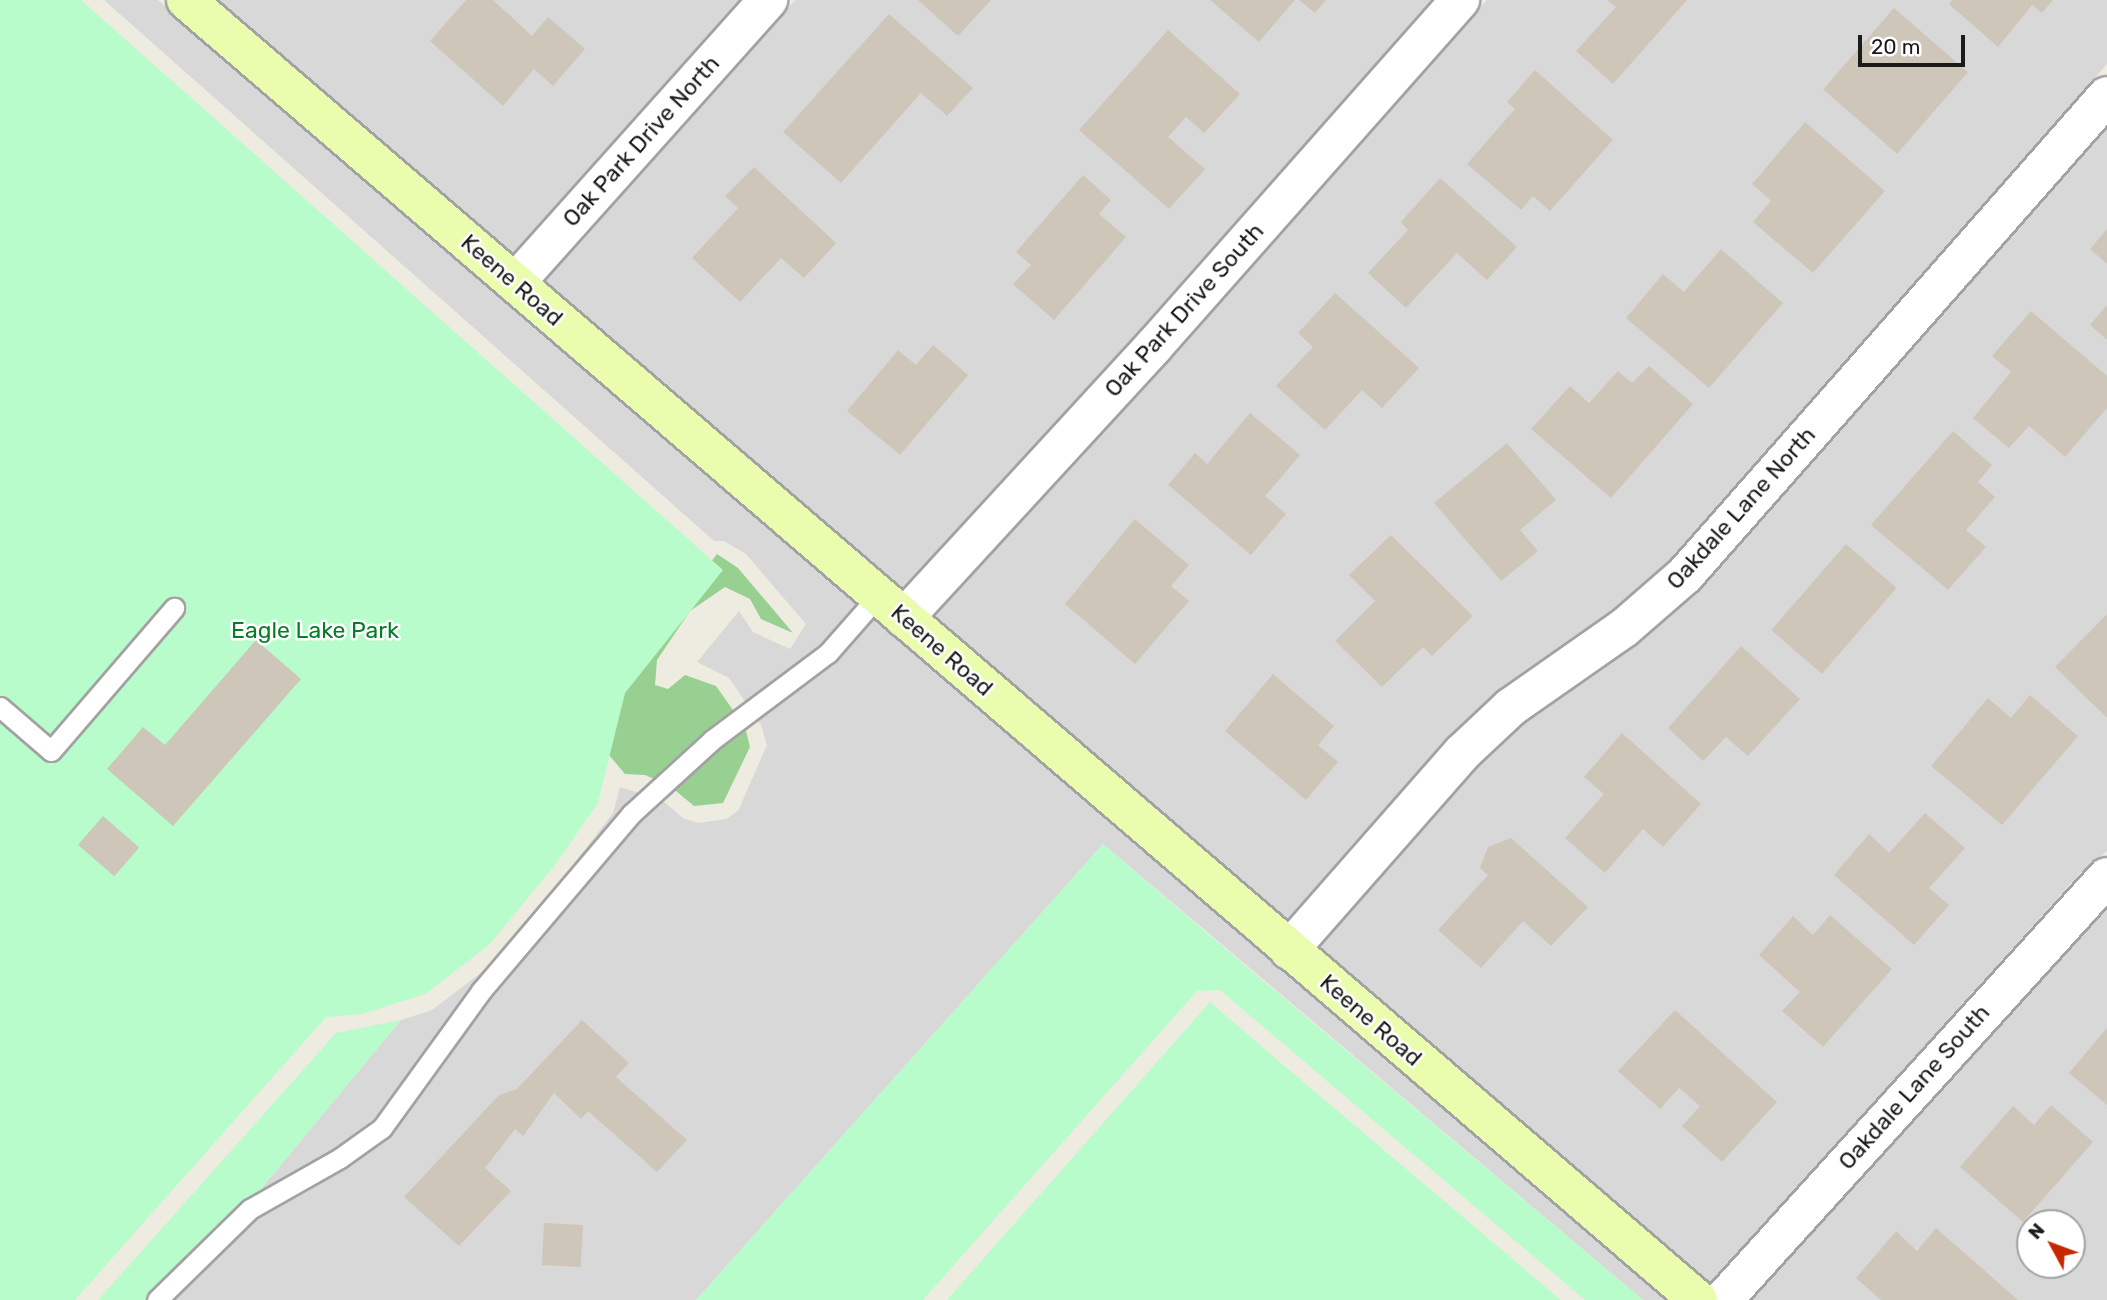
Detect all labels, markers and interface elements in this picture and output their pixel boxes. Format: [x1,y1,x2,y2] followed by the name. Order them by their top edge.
[1862,21,1969,65] scale bar
[1871,34,1920,59] text: 20 m
[557,50,725,232] street label: Oak Park Drive North
[1099,217,1269,403] street label: Oak Park Drive South
[455,228,569,332] street label: Keene Road
[1661,421,1821,595] street label: Oakdale Lane North
[885,598,999,702] street label: Keene Road
[231,616,399,644] park label: Eagle Lake Park
[1314,968,1428,1072] street label: Keene Road
[1833,999,1995,1175] street label: Oakdale Lane South
[2016,1209,2086,1279] north arrow
[2023,1219,2049,1244] text: N

